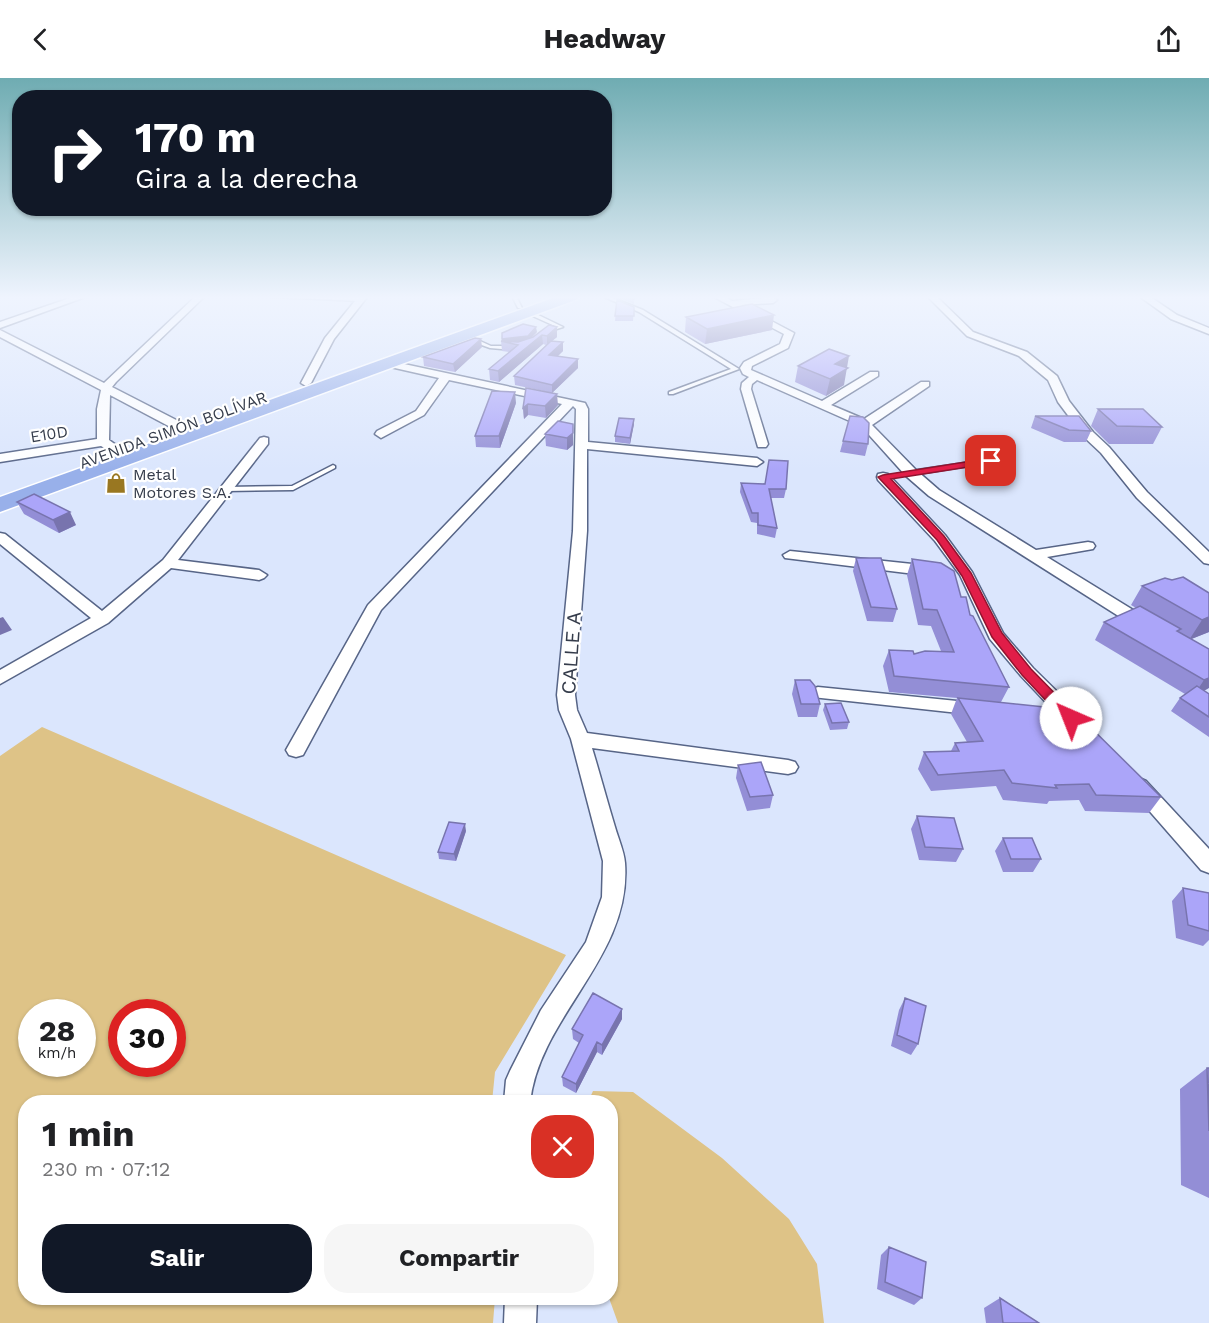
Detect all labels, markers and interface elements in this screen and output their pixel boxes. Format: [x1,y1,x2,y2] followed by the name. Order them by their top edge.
[24,23,57,56] icon: back
[543,23,666,55] text: Headway
[1152,23,1185,56] icon: share
[135,113,256,162] text: 170 m
[36,114,114,192] icon: right
[135,163,358,195] text: Gira a la derecha
[77,387,269,473] street label: AVENIDA SIMÓN BOLÍVAR
[29,422,69,446] street label: E10D
[965,435,1016,486] pin
[974,444,1007,477] icon: arrive
[133,465,231,502] place label: Metal Motores S.A.
[104,471,128,495] shop icon: Metal Motores S.A.
[556,611,586,695] street label: CALLE A
[1039,686,1103,750] position arrow
[108,999,186,1077] speed limit sign: 30
[39,1013,75,1048] text: 28
[38,1044,76,1062] text: km/h
[42,1113,134,1155] text: 1 min
[531,1115,594,1178] button: close
[42,1157,170,1181] text: 230 m · 07:12
[42,1224,312,1293] button: Salir
[324,1224,594,1293] button: Compartir

